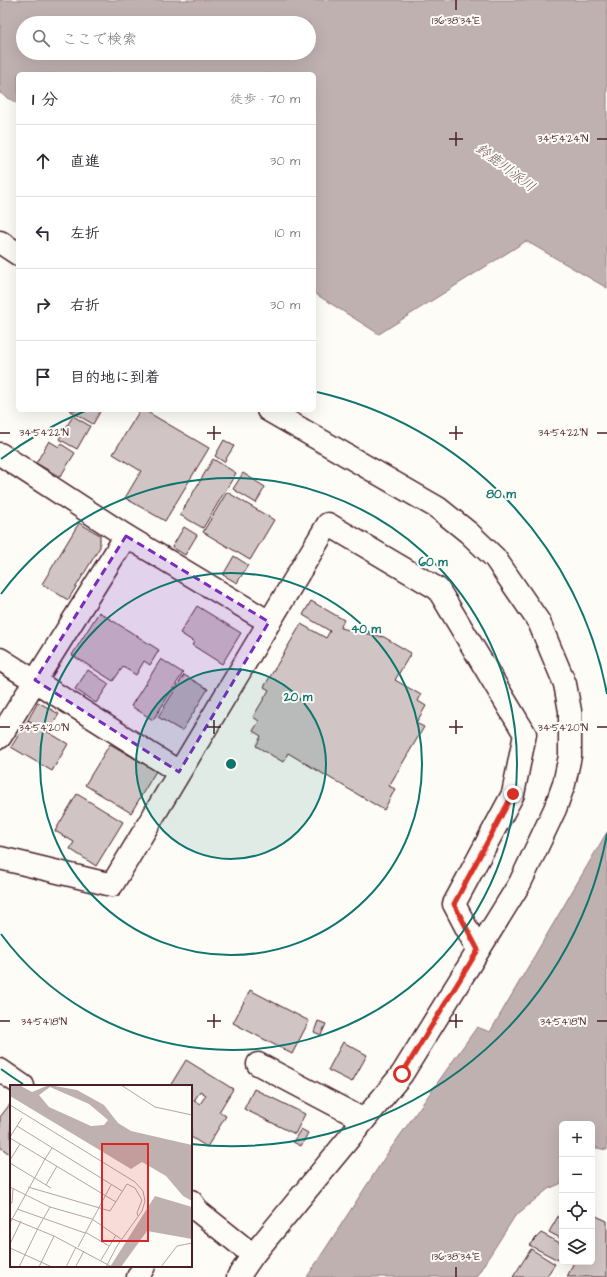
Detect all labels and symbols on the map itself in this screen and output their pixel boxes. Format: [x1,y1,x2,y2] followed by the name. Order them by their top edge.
[432,14,480,28] text: 136°38'34"E
[538,132,588,146] text: 34°54'24"N
[471,139,539,197] water label: 鈴鹿川派川
[19,426,69,440] text: 34°54'22"N
[538,426,588,440] text: 34°54'22"N
[486,486,516,503] text: 80 m
[418,554,448,571] text: 60 m
[351,621,382,638] text: 40 m
[283,689,313,706] text: 20 m
[19,721,69,735] text: 34°54'20"N
[538,721,588,735] text: 34°54'20"N
[224,757,238,771] centre of rings
[504,785,522,803] route end
[21,1015,67,1029] text: 34°54'18"N
[540,1015,586,1029] text: 34°54'18"N
[393,1065,411,1083] route start
[10,1085,192,1267] inset map
[432,1250,480,1264] text: 136°38'34"E

